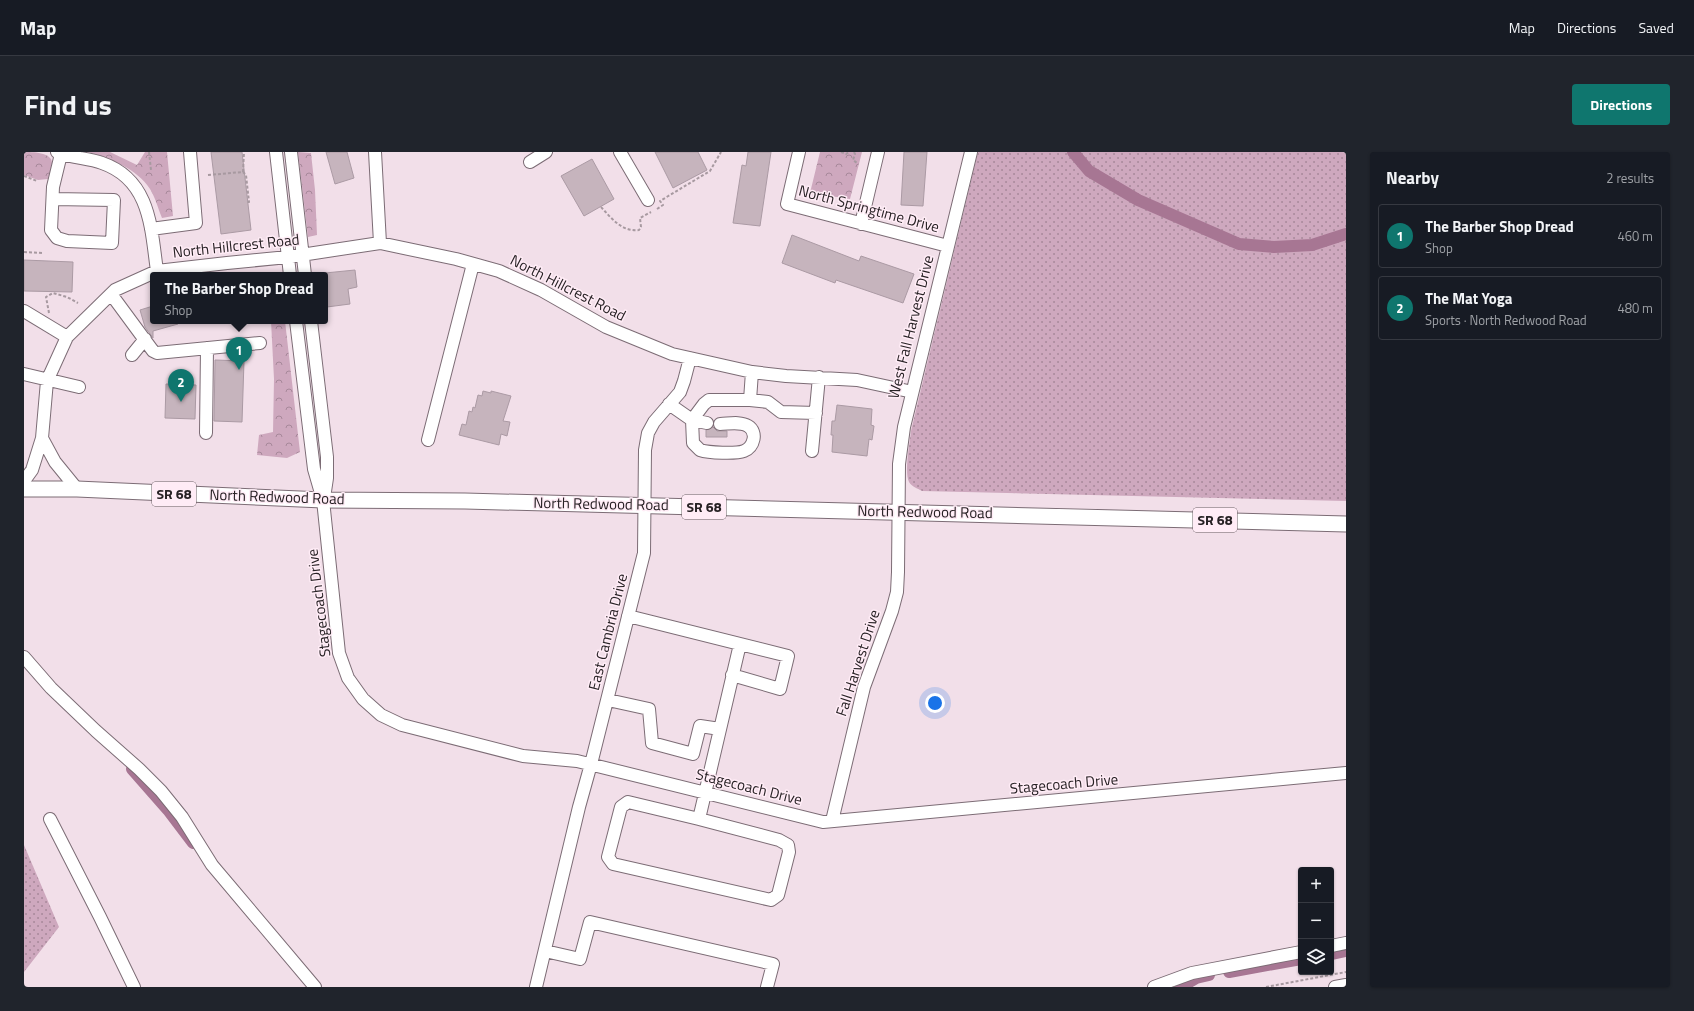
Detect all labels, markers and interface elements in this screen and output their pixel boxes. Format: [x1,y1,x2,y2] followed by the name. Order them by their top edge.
[20,13,56,42] text: Map
[1509,17,1535,38] text: Map
[1557,17,1616,38] text: Directions
[1638,17,1674,38] text: Saved
[24,83,112,126] text: Find us
[1572,84,1670,125] button: Directions
[1386,165,1439,191] text: Nearby
[1606,168,1654,188] text: 2 results
[796,179,942,238] street label: North Springtime Drive
[1425,215,1574,238] text: The Barber Shop Dread
[1396,226,1404,246] text: 1
[1617,226,1653,246] text: 460 m
[171,227,300,264] street label: North Hillcrest Road
[1425,238,1453,258] text: Shop
[506,248,630,327] street label: North Hillcrest Road
[882,253,939,401] street label: West Fall Harvest Drive
[150,272,328,324] popup
[165,277,313,300] text: The Barber Shop Dread
[1425,287,1512,310] text: The Mat Yoga
[1396,298,1404,318] text: 2
[1617,298,1653,318] text: 480 m
[165,300,192,320] text: Shop
[1425,310,1587,330] text: Sports · North Redwood Road
[226,337,252,370] pin: 1
[168,369,194,402] pin: 2
[152,482,196,506] road number: SR 68
[209,483,345,510] street label: North Redwood Road
[533,491,669,516] street label: North Redwood Road
[682,495,726,519] road number: SR 68
[857,499,993,524] street label: North Redwood Road
[1193,508,1237,532] road number: SR 68
[300,548,337,658] street label: Stagecoach Drive
[582,571,633,693] street label: East Cambria Drive
[829,607,886,719] street label: Fall Harvest Drive
[925,693,945,713] your location
[694,762,805,811] street label: Stagecoach Drive
[1009,767,1119,800] street label: Stagecoach Drive
[1298,867,1334,975] map controls
[1298,867,1334,903] button: +
[1298,903,1334,939] button: −
[1298,939,1334,975] button: layers

